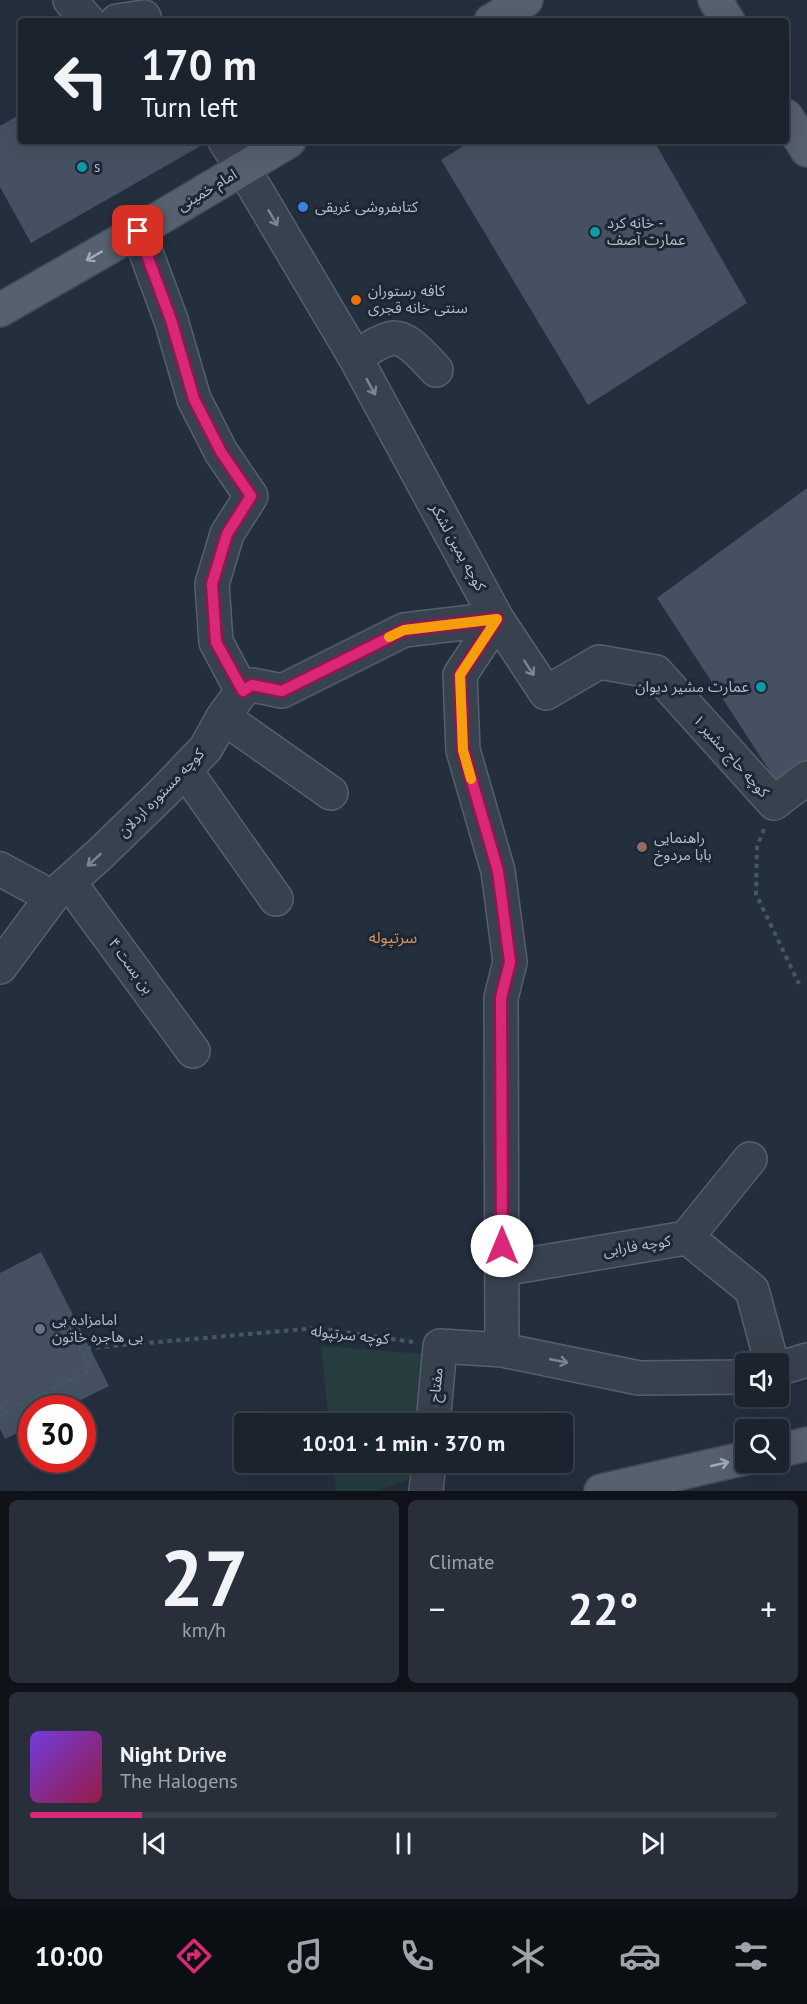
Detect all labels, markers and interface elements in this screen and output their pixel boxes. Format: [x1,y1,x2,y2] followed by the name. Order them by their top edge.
[141,37,257,92] text: 170 m
[42,42,120,120] icon: left
[141,90,238,124] text: Turn left
[94,157,100,176] place label: s
[75,160,89,174] marker: s
[173,164,241,217] street label: امام خمینی
[315,197,419,216] place label: کتابفروشی غریقی
[296,200,310,214] marker: کتابفروشی غریقی
[112,205,163,256] pin
[267,209,279,226] one-way arrow
[607,213,686,249] place label: خانه کرد - عمارت آصف
[121,214,154,247] icon: arrive
[588,225,602,239] marker: خانه کرد - عمارت آصف
[86,251,103,263] one-way arrow
[368,281,468,317] place label: کافه رستوران سنتی خانه قجری
[349,293,363,307] marker: کافه رستوران سنتی خانه قجری
[365,378,377,395] one-way arrow
[425,499,491,595] street label: کوچه یمین لشکر
[524,659,536,676] one-way arrow
[635,677,749,696] place label: عمارت مشیر دیوان
[754,680,768,694] marker: عمارت مشیر دیوان
[687,710,774,804] street label: کوچه حاج مشیر ۱
[113,744,209,842] street label: کوچه مستوره اردلان
[654,828,712,867] place label: راهنمایی بابا مردوخ
[635,840,649,854] marker: راهنمایی بابا مردوخ
[86,853,101,867] one-way arrow
[369,927,417,948] district label: سرتپوله
[105,934,158,997] street label: بن بست ۴
[470,1214,534,1278] position arrow
[602,1231,673,1261] street label: کوچه فارابی
[52,1310,143,1346] place label: امامزاده بی بی هاجره خاتون
[310,1321,391,1349] street label: کوچه سرتپوله
[33,1322,47,1336] marker: امامزاده بی بی هاجره خاتون
[735,1353,789,1473] map controls
[735,1353,789,1407] button: sound
[549,1356,568,1368] one-way arrow
[424,1367,450,1404] street label: مفتاح
[18,1395,96,1473] speed limit sign: 30
[735,1419,789,1473] button: search
[302,1429,505,1457] text: 10:01 · 1 min · 370 m
[710,1458,729,1470] one-way arrow
[160,1527,248,1628] text: 27
[429,1549,495,1575] text: Climate
[568,1579,638,1637] text: 22°
[429,1587,446,1630] text: −
[760,1587,777,1630] text: +
[182,1617,226,1643] text: km/h
[120,1740,227,1768] text: Night Drive
[120,1768,238,1794] text: The Halogens
[138,1827,171,1860] icon: previous
[387,1827,420,1860] icon: pause
[636,1827,669,1860] icon: next
[173,1935,215,1977] icon: directions
[284,1935,326,1977] icon: music
[396,1935,438,1977] icon: phone
[507,1935,549,1977] icon: climate
[619,1935,661,1977] icon: car
[730,1935,772,1977] icon: filters
[35,1939,103,1973] text: 10:00

